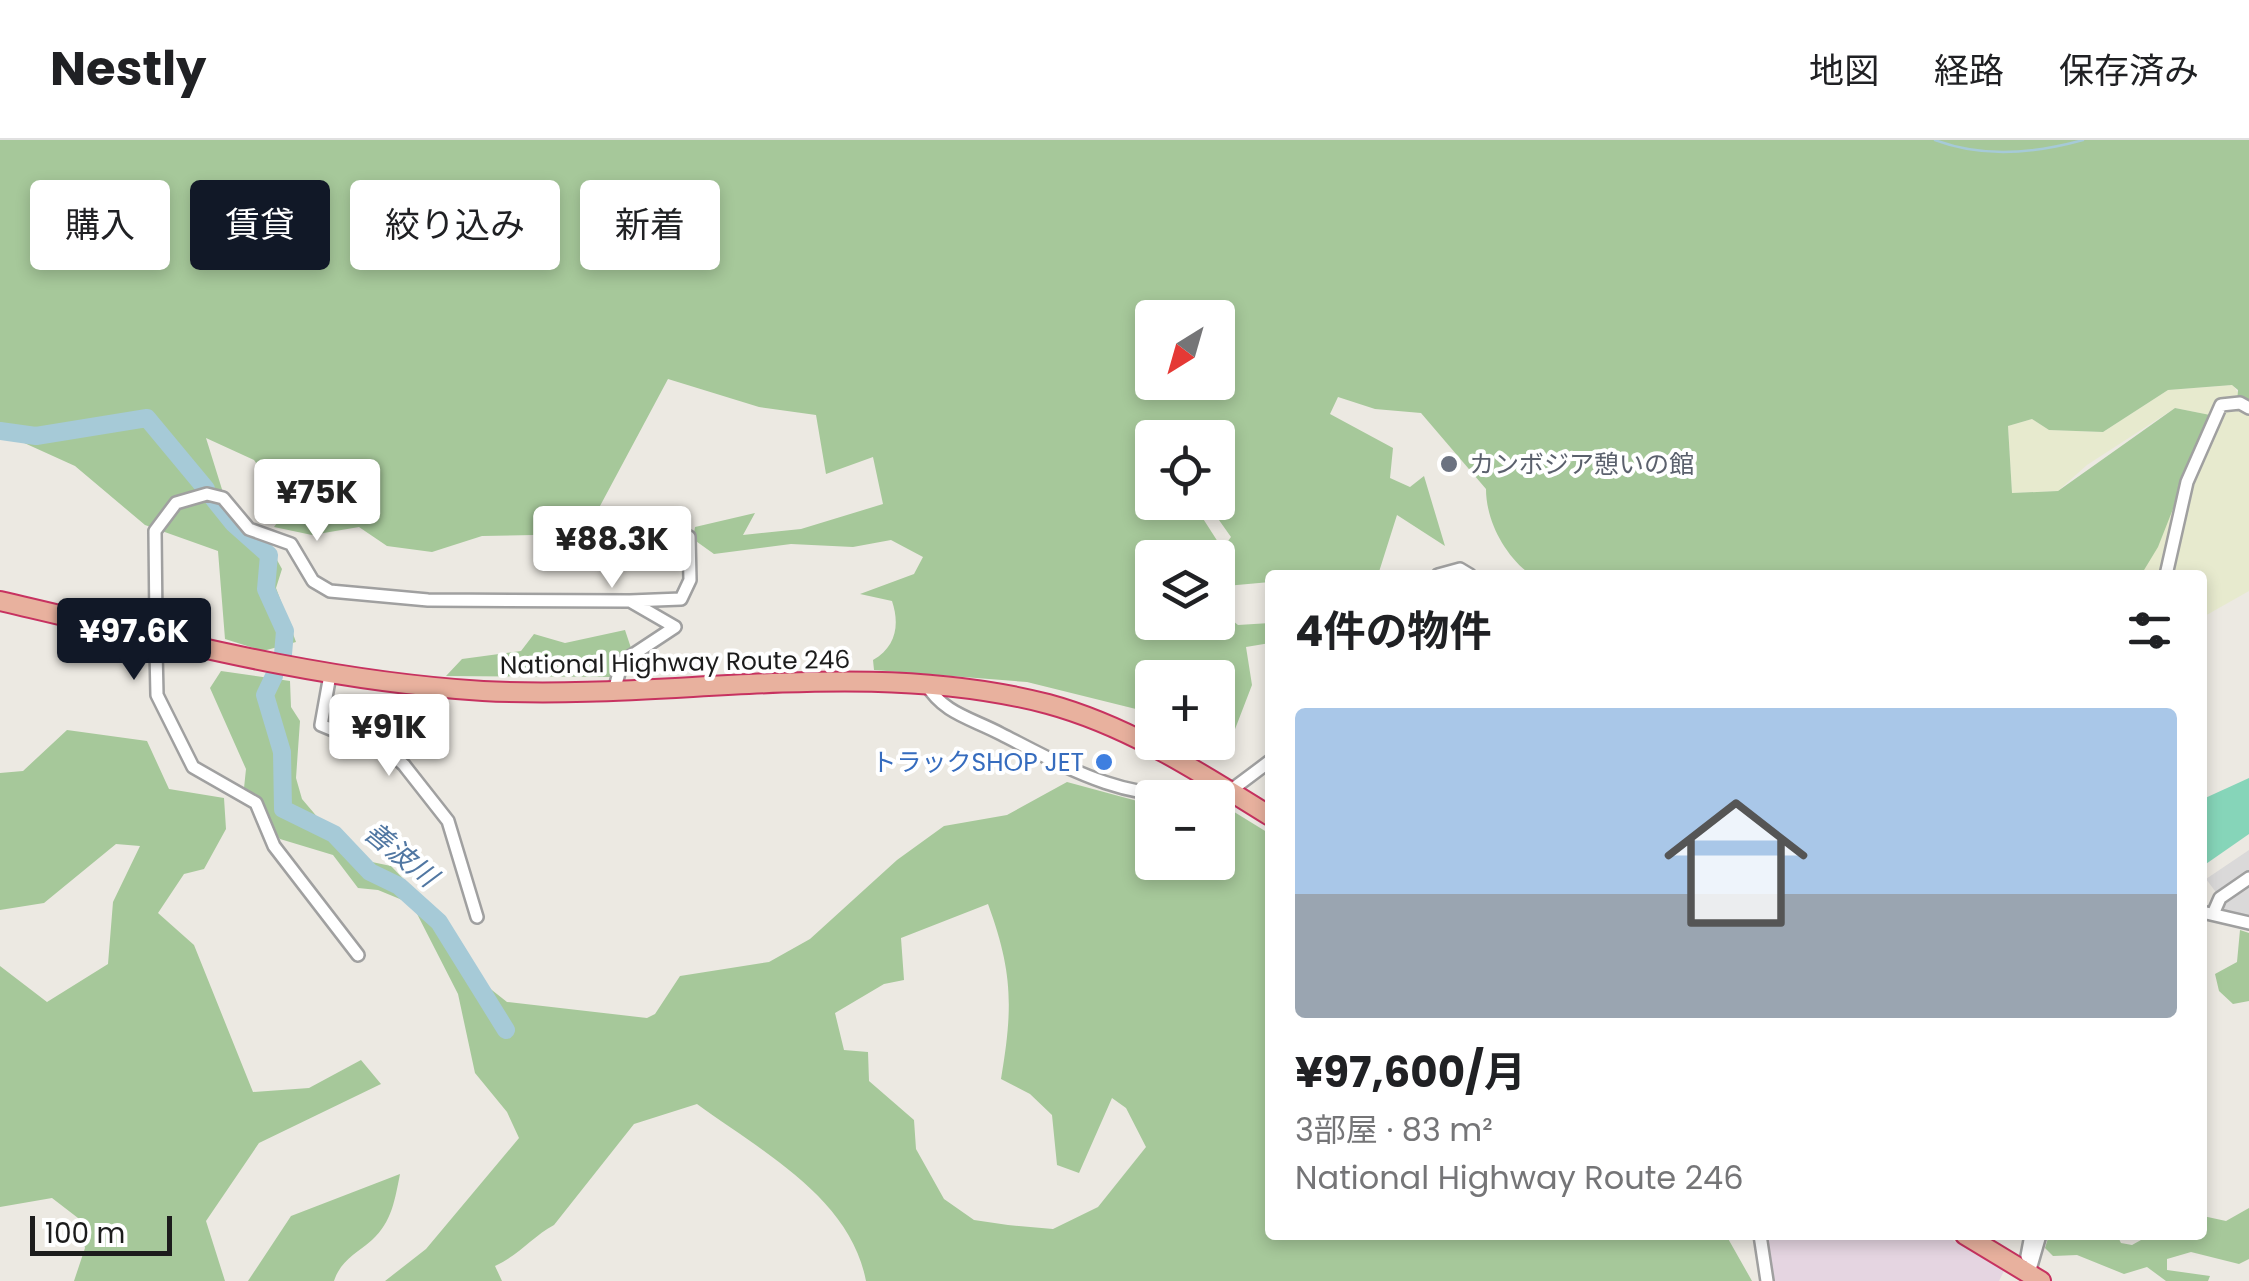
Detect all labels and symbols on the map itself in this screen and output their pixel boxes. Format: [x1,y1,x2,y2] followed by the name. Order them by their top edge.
[1135,300,1235,400] north arrow
[1469,447,1694,482] place label: カンボジア憩いの館
[1438,453,1460,475] marker: カンボジア憩いの館
[258,459,376,544] pin: ¥75K
[531,506,693,591] pin: ¥88.3K
[53,598,215,683] pin: ¥97.6K
[500,642,850,683] street label: National Highway Route 246
[330,694,448,779] pin: ¥91K
[872,745,1084,780] place label: トラックSHOP JET
[1093,751,1115,773] marker: トラックSHOP JET
[356,813,448,898] water label: 善波川
[30,1211,172,1256] scale bar

